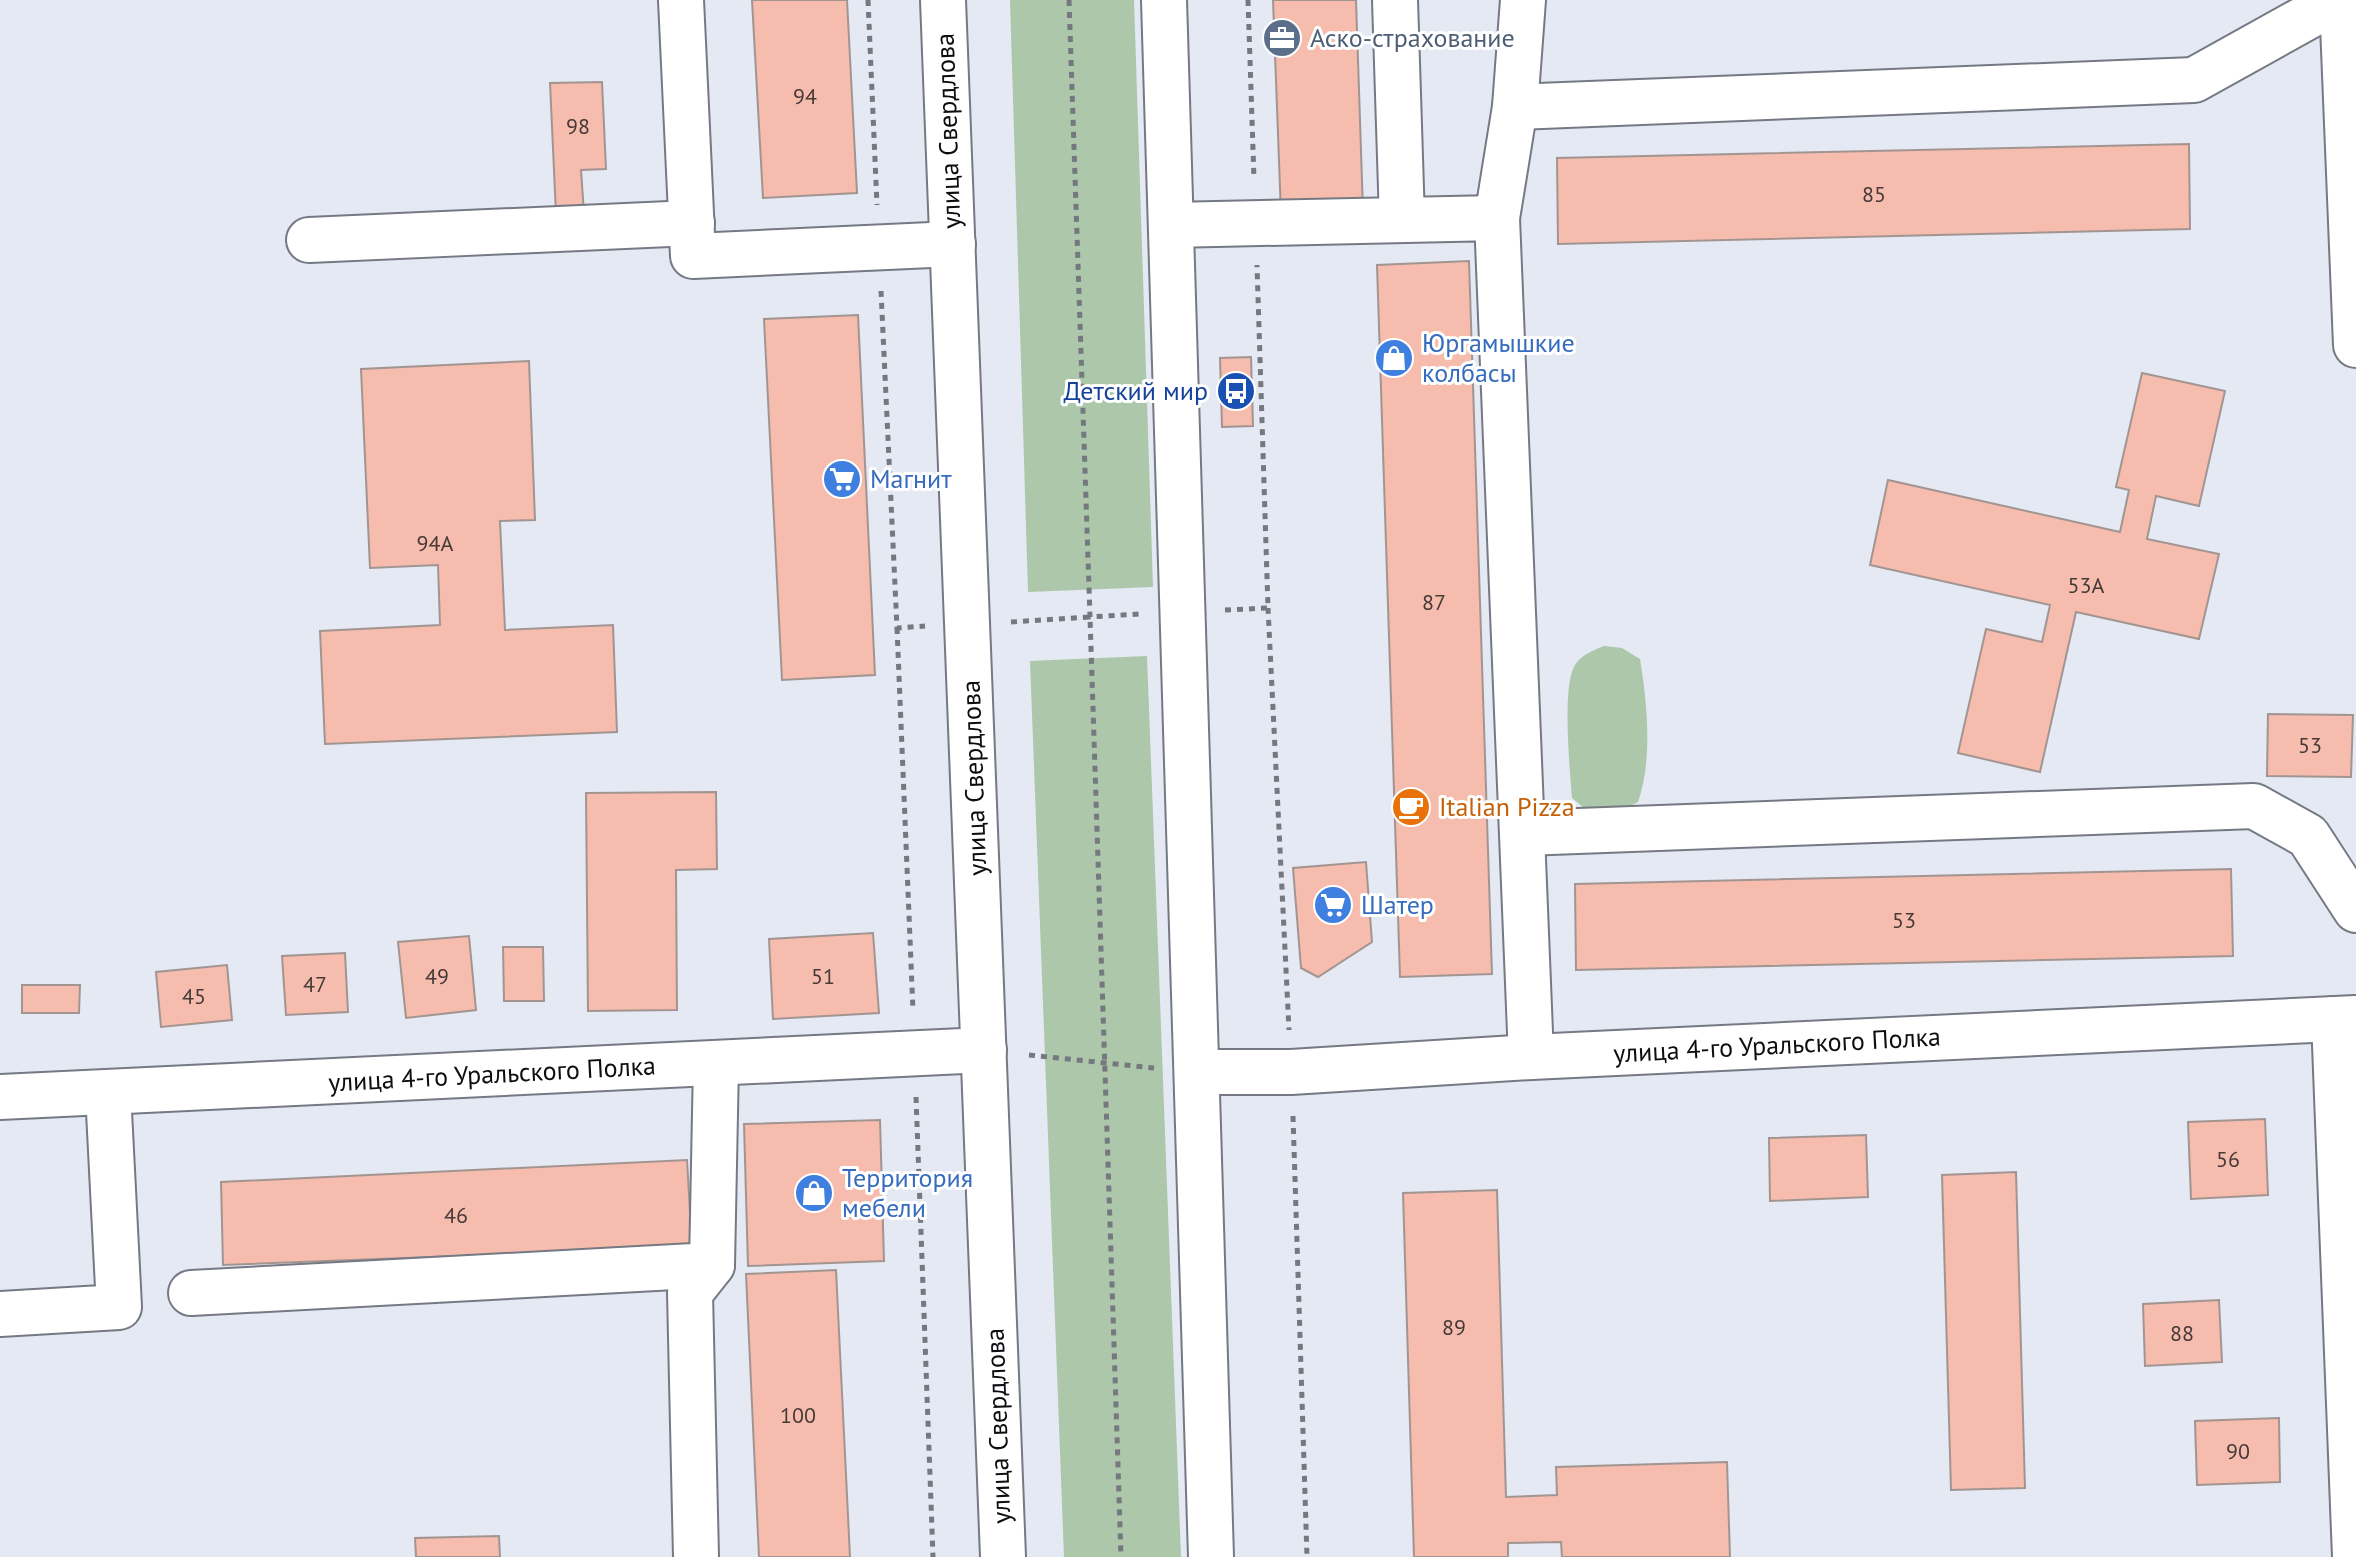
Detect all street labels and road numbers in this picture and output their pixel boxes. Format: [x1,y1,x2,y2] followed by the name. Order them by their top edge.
[928,33,967,229] street label: улица Свердлова
[954,680,993,876] street label: улица Свердлова
[1612,1019,1942,1070] street label: улица 4-го Уральского Полка
[327,1048,657,1099] street label: улица 4-го Уральского Полка
[978,1328,1017,1524] street label: улица Свердлова

